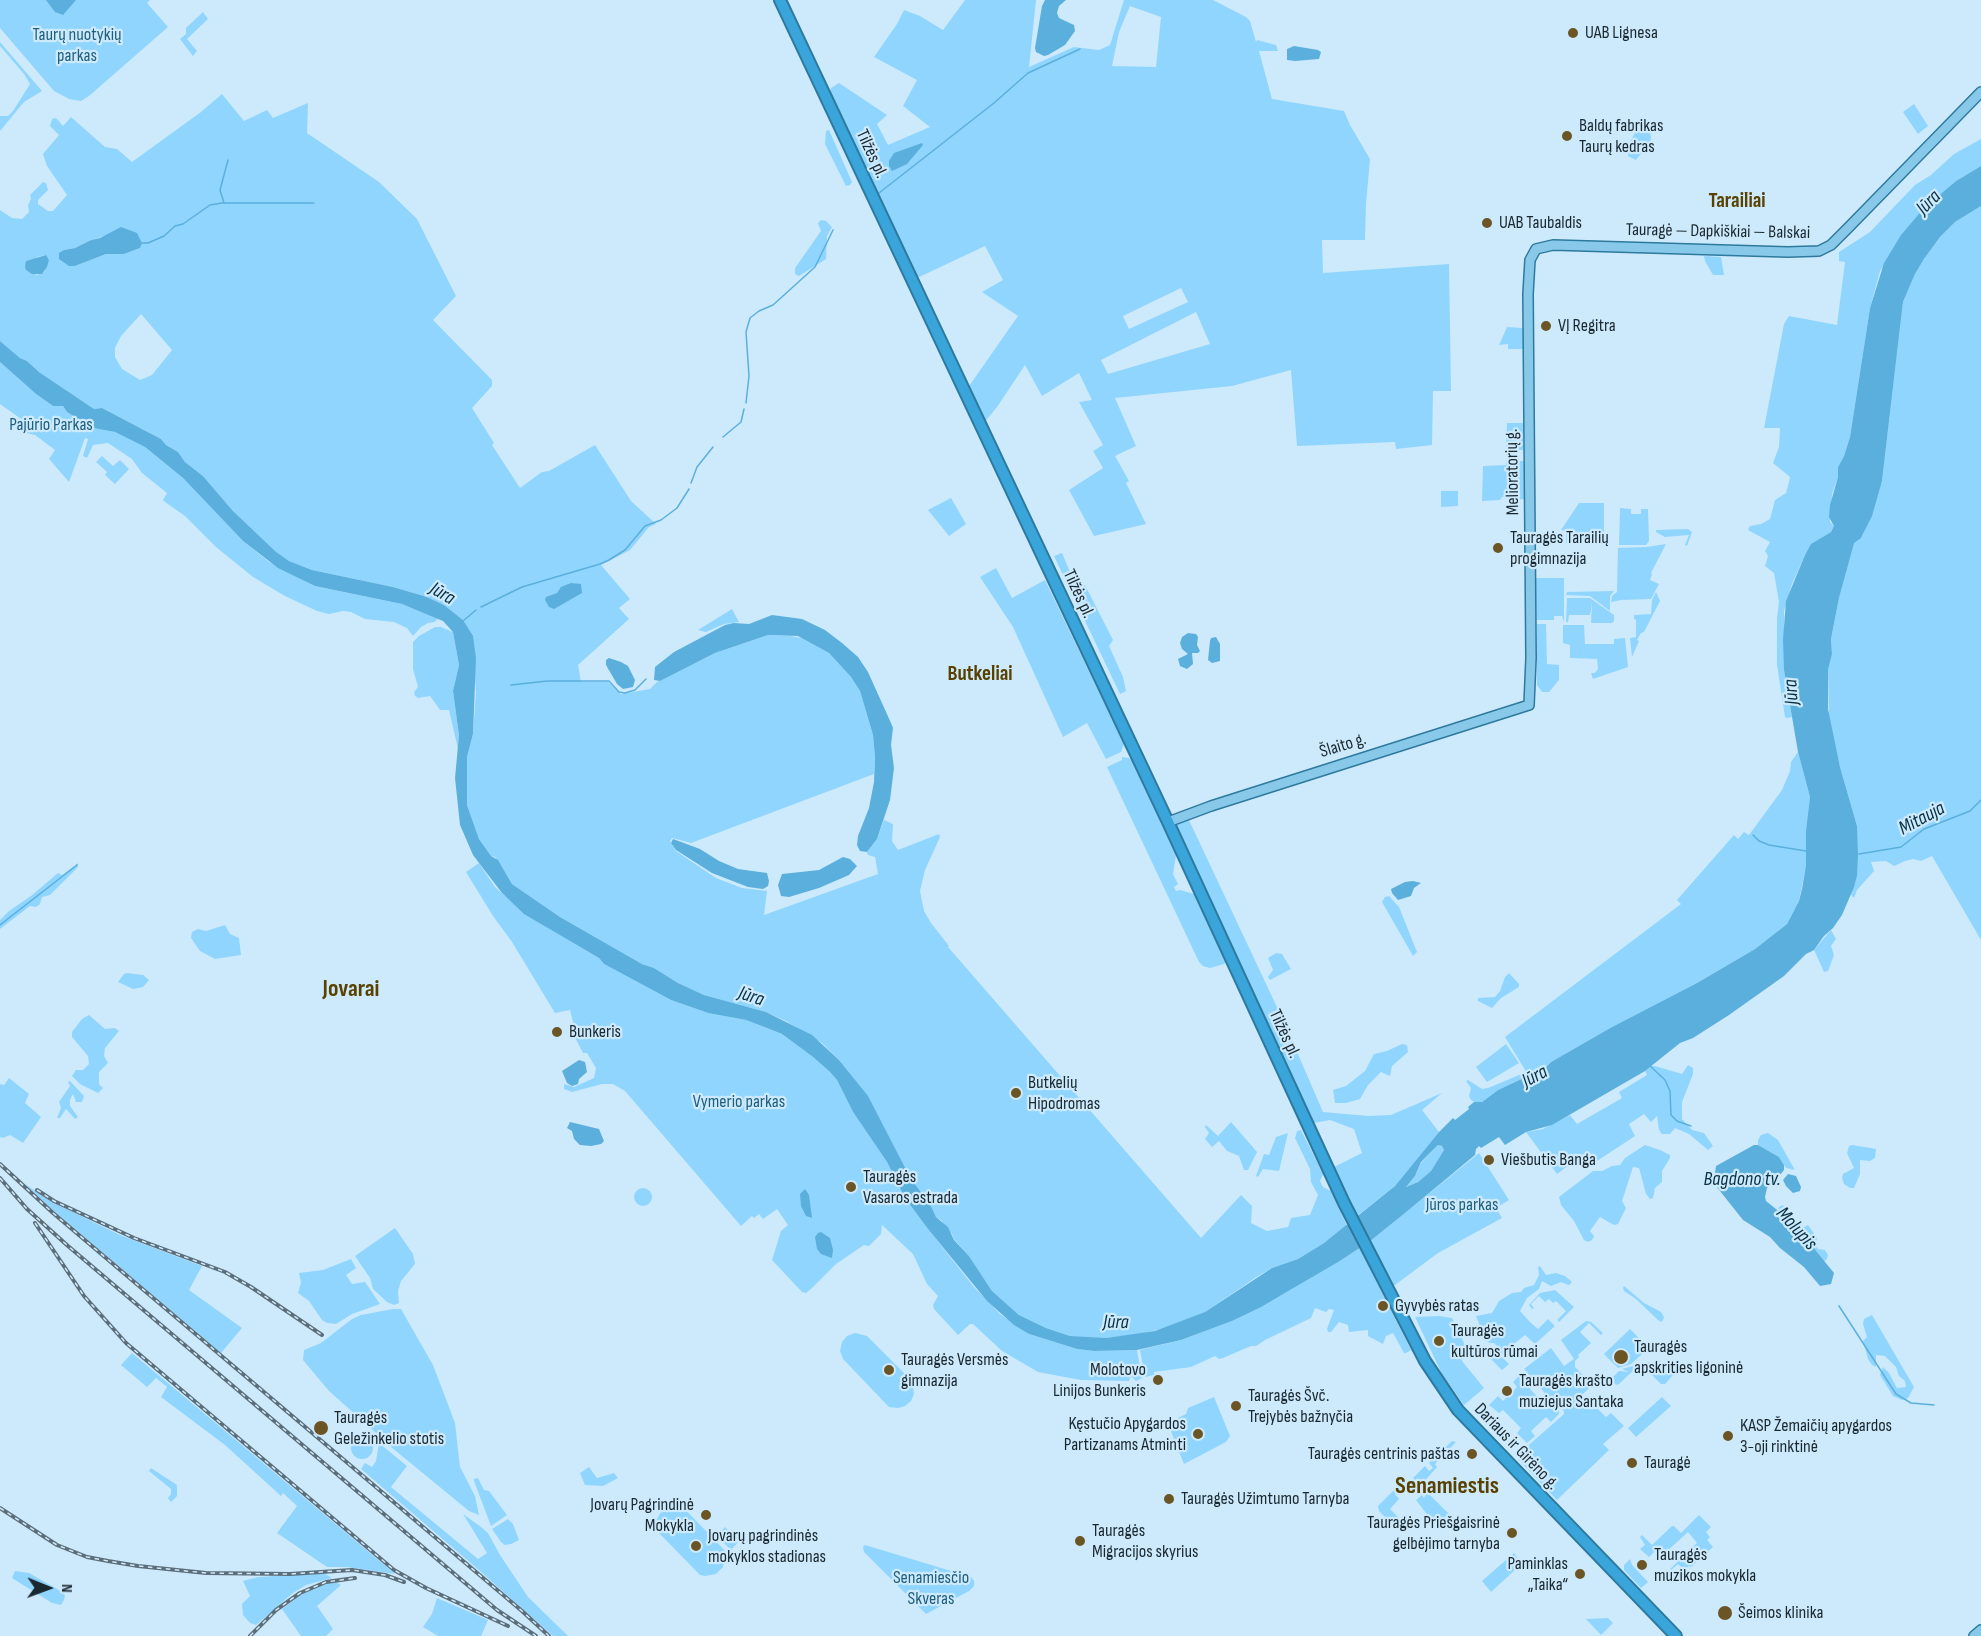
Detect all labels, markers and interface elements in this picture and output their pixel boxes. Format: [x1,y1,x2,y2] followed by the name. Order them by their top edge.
[1585,22,1658,44] place label: UAB Lignesa
[32,24,122,66] park label: Taurų nuotykių parkas
[1566,26,1580,40] marker: UAB Lignesa
[1579,115,1663,158] place label: Baldų fabrikas Taurų kedras
[850,126,892,182] street label: Tilžės pl.
[1560,129,1574,143] marker: Baldų fabrikas Taurų kedras
[1911,185,1947,221] water label: Jūra
[1708,189,1766,215] district label: Tarailiai
[1499,212,1582,234] place label: UAB Taubaldis
[1480,216,1494,230] marker: UAB Taubaldis
[1626,220,1810,244] street label: Tauragė — Dapkiškiai — Balskai
[1558,315,1616,337] place label: VĮ Regitra
[1539,319,1553,333] marker: VĮ Regitra
[9,414,93,436] park label: Pajūrio Parkas
[1501,429,1525,515] street label: Melioratorių g.
[1510,527,1609,570] place label: Tauragės Tarailių progimnazija
[1491,541,1505,555] marker: Tauragės Tarailių progimnazija
[1057,566,1099,622] street label: Tilžės pl.
[425,577,459,611] water label: Jūra
[947,662,1013,688] district label: Butkeliai
[1779,678,1805,706] water label: Jūra
[1317,729,1369,763] street label: Šlaito g.
[1895,797,1949,841] water label: Mitauja
[323,976,379,1004] district label: Jovarai
[735,982,767,1012] water label: Jūra
[1263,1006,1305,1062] street label: Tilžės pl.
[569,1021,621,1043] place label: Bunkeris
[550,1025,564,1039] marker: Bunkeris
[1518,1060,1552,1094] water label: Jūra
[1028,1072,1100,1114] place label: Butkelių Hipodromas
[1009,1086,1023,1100] marker: Butkelių Hipodromas
[693,1091,785,1113] park label: Vymerio parkas
[1501,1149,1596,1171] place label: Viešbutis Banga
[1482,1153,1496,1167] marker: Viešbutis Banga
[863,1166,958,1208] place label: Tauragės Vasaros estrada
[1704,1168,1780,1192] water label: Bagdono tv.
[844,1180,858,1194] marker: Tauragės Vasaros estrada
[1426,1194,1498,1216] park label: Jūros parkas
[1770,1202,1822,1256] water label: Molupis
[1395,1295,1479,1317] place label: Gyvybės ratas
[1376,1299,1390,1313] marker: Gyvybės ratas
[1103,1311,1129,1335] water label: Jūra
[1451,1320,1538,1362] place label: Tauragės kultūros rūmai
[1432,1334,1446,1348] marker: Tauragės kultūros rūmai
[1634,1336,1743,1378] place label: Tauragės apskrities ligoninė
[1612,1348,1630,1366] marker: Tauragės apskrities ligoninė
[901,1349,1008,1392] place label: Tauragės Versmės gimnazija
[1053,1359,1146,1402] place label: Molotovo Linijos Bunkeris
[882,1363,896,1377] marker: Tauragės Versmės gimnazija
[1519,1370,1624,1412] place label: Tauragės krašto muziejus Santaka
[1151,1373,1165,1387] marker: Molotovo Linijos Bunkeris
[1500,1384,1514,1398] marker: Tauragės krašto muziejus Santaka
[1248,1385,1353,1428] place label: Tauragės Švč. Trejybės bažnyčia
[1229,1399,1243,1413] marker: Tauragės Švč. Trejybės bažnyčia
[1469,1399,1563,1495] street label: Dariaus ir Girėno g.
[334,1407,444,1450] place label: Tauragės Geležinkelio stotis
[1064,1413,1186,1456] place label: Kęstučio Apygardos Partizanams Atminti
[1740,1415,1892,1458] place label: KASP Žemaičių apygardos 3-oji rinktinė
[312,1419,330,1437] marker: Tauragės Geležinkelio stotis
[1191,1427,1205,1441] marker: Kęstučio Apygardos Partizanams Atminti
[1721,1429,1735,1443] marker: KASP Žemaičių apygardos 3-oji rinktinė
[1308,1443,1460,1465] place label: Tauragės centrinis paštas
[1465,1447,1479,1461] marker: Tauragės centrinis paštas
[1644,1452,1691,1474] place label: Tauragė
[1625,1456,1639,1470] marker: Tauragė
[1395,1473,1499,1501] district label: Senamiestis
[1181,1488,1350,1510] place label: Tauragės Užimtumo Tarnyba
[1162,1492,1176,1506] marker: Tauragės Užimtumo Tarnyba
[590,1494,694,1537] place label: Jovarų Pagrindinė Mokykla
[699,1508,713,1522] marker: Jovarų Pagrindinė Mokykla
[1367,1512,1500,1555] place label: Tauragės Priešgaisrinė gelbėjimo tarnyba
[1092,1520,1198,1562] place label: Tauragės Migracijos skyrius
[708,1525,826,1568] place label: Jovarų pagrindinės mokyklos stadionas
[1505,1526,1519,1540] marker: Tauragės Priešgaisrinė gelbėjimo tarnyba
[1073,1534,1087,1548] marker: Tauragės Migracijos skyrius
[689,1539,703,1553] marker: Jovarų pagrindinės mokyklos stadionas
[1654,1544,1756,1586] place label: Tauragės muzikos mokykla
[1507,1553,1568,1596] place label: Paminklas „Taika“
[18,1558,78,1618] north arrow
[1635,1558,1649,1572] marker: Tauragės muzikos mokykla
[893,1567,969,1610] park label: Senamiesčio Skveras
[1573,1567,1587,1581] marker: Paminklas „Taika“
[57,1584,76,1593] text: N
[1738,1602,1823,1624] place label: Šeimos klinika
[1716,1604,1734,1622] marker: Šeimos klinika

